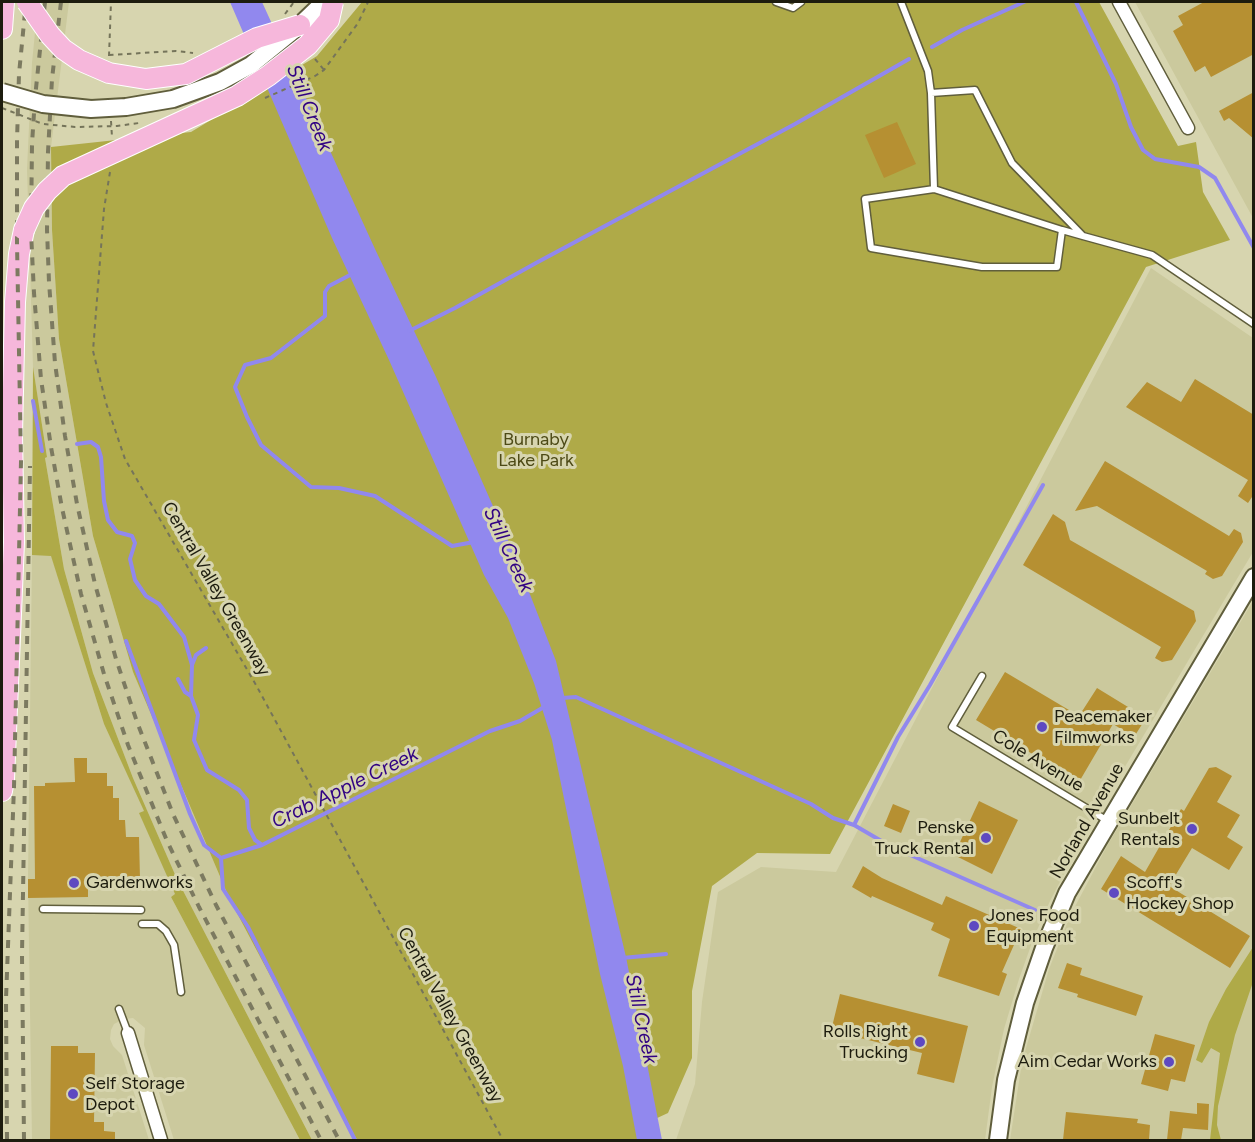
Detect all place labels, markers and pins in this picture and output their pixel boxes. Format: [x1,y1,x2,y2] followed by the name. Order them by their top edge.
[1054,706,1152,748] place label: Peacemaker Filmworks
[1035,720,1049,734] marker: Peacemaker Filmworks
[1118,808,1180,850] place label: Sunbelt Rentals
[875,817,974,860] place label: Penske Truck Rental
[1185,822,1199,836] marker: Sunbelt Rentals
[979,831,993,845] marker: Penske Truck Rental
[86,872,193,894] place label: Gardenworks
[1126,872,1234,914] place label: Scoff's Hockey Shop
[67,876,81,890] marker: Gardenworks
[1107,886,1121,900] marker: Scoff's Hockey Shop
[986,905,1080,948] place label: Jones Food Equipment
[967,919,981,933] marker: Jones Food Equipment
[823,1021,908,1064] place label: Rolls Right Trucking
[913,1035,927,1049] marker: Rolls Right Trucking
[1018,1051,1157,1073] place label: Aim Cedar Works
[1162,1055,1176,1069] marker: Aim Cedar Works
[85,1073,185,1116] place label: Self Storage Depot
[66,1087,80,1101] marker: Self Storage Depot

